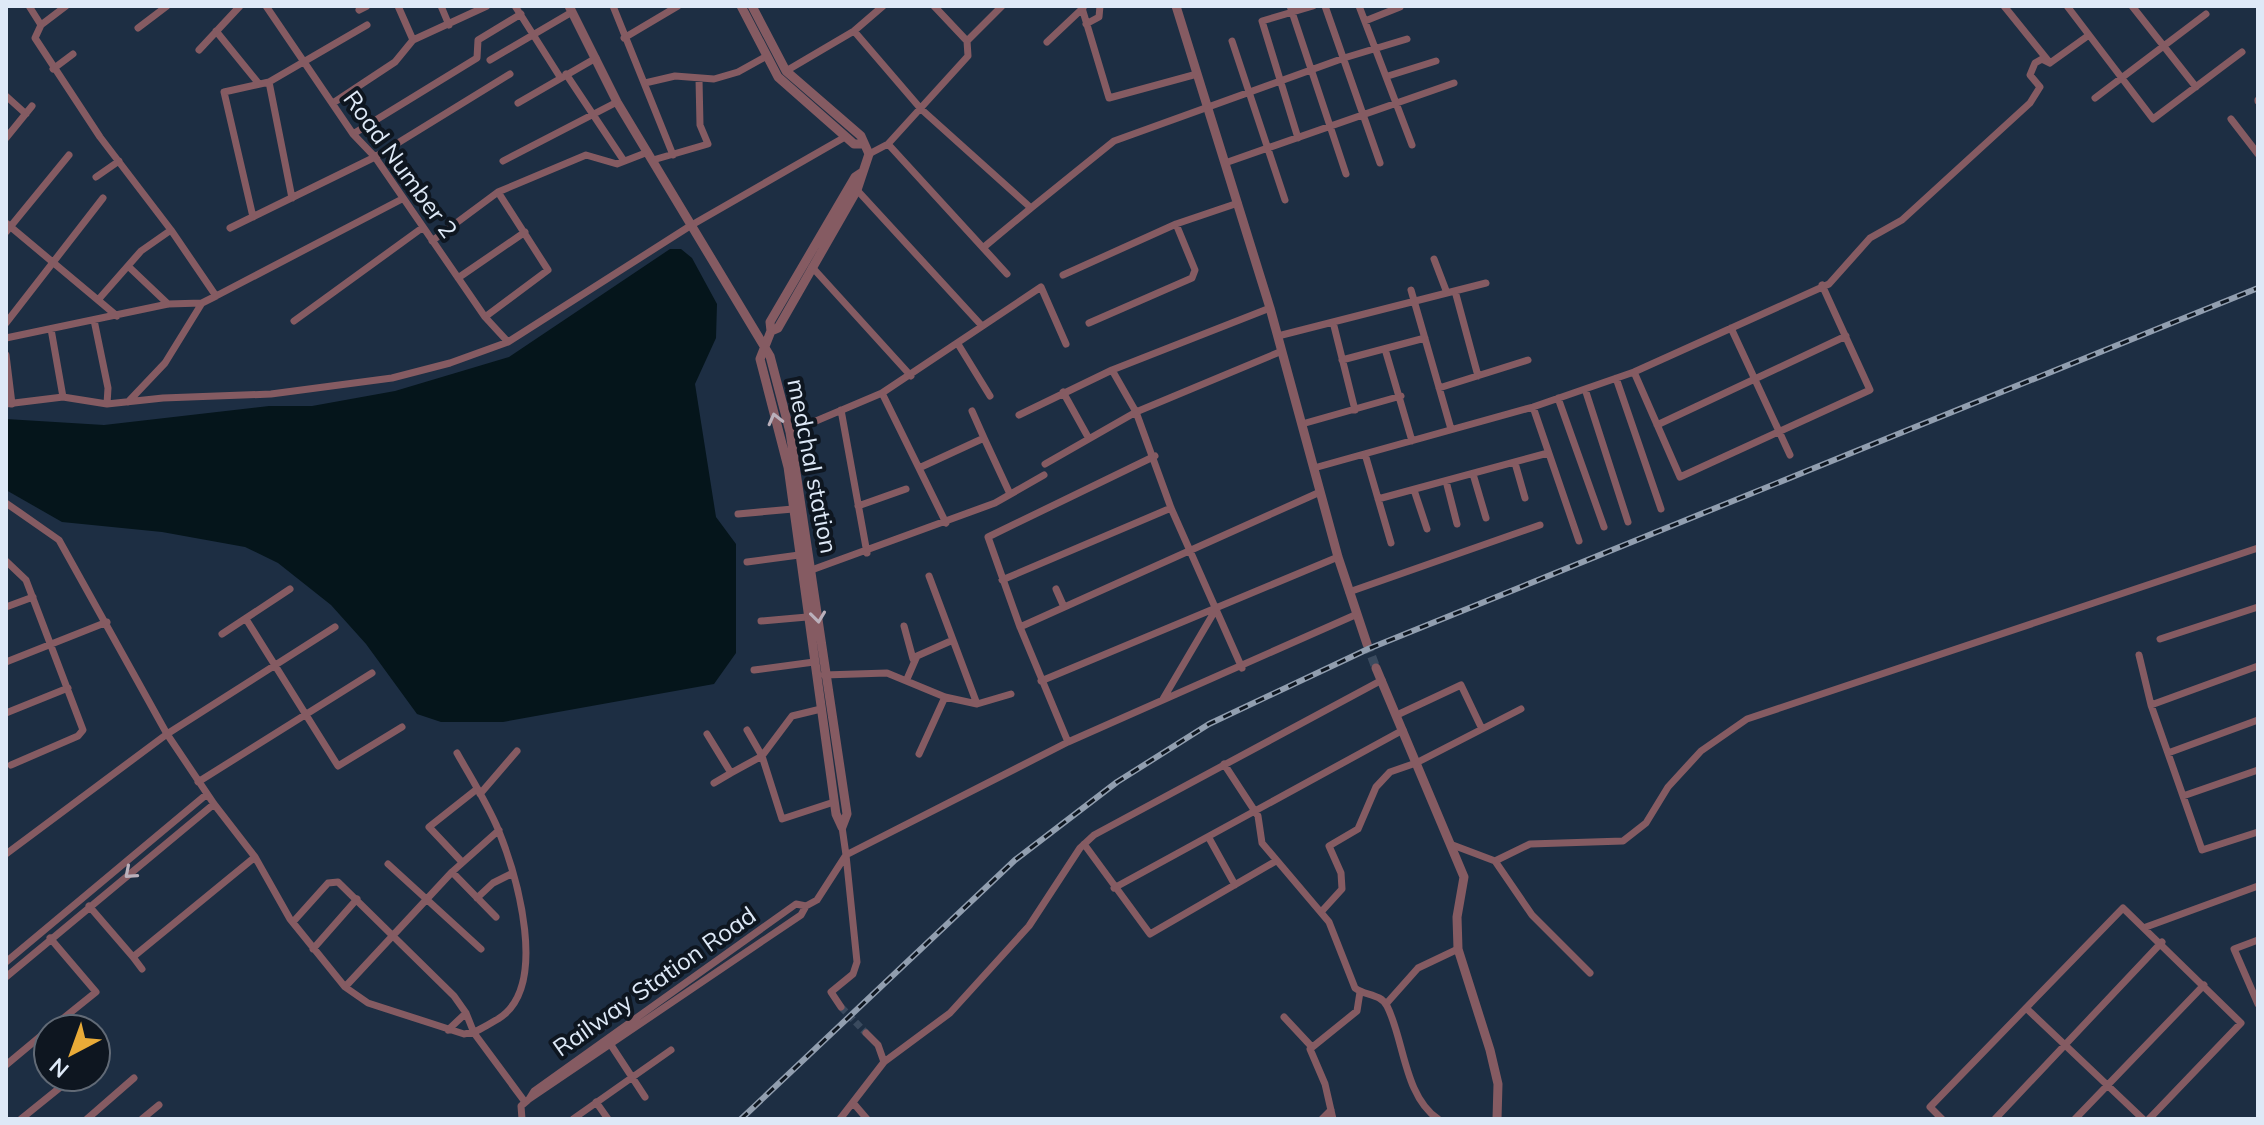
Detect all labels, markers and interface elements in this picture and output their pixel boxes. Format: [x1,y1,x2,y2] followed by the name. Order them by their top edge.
[337,84,465,244] street label: Road Number 2
[781,376,845,556] street label: medchal station
[768,413,785,427] one-way arrow
[810,611,827,624] one-way arrow
[125,863,140,877] one-way arrow
[547,900,761,1062] street label: Railway Station Road
[32,1013,112,1093] north arrow
[43,1052,74,1084] text: N

